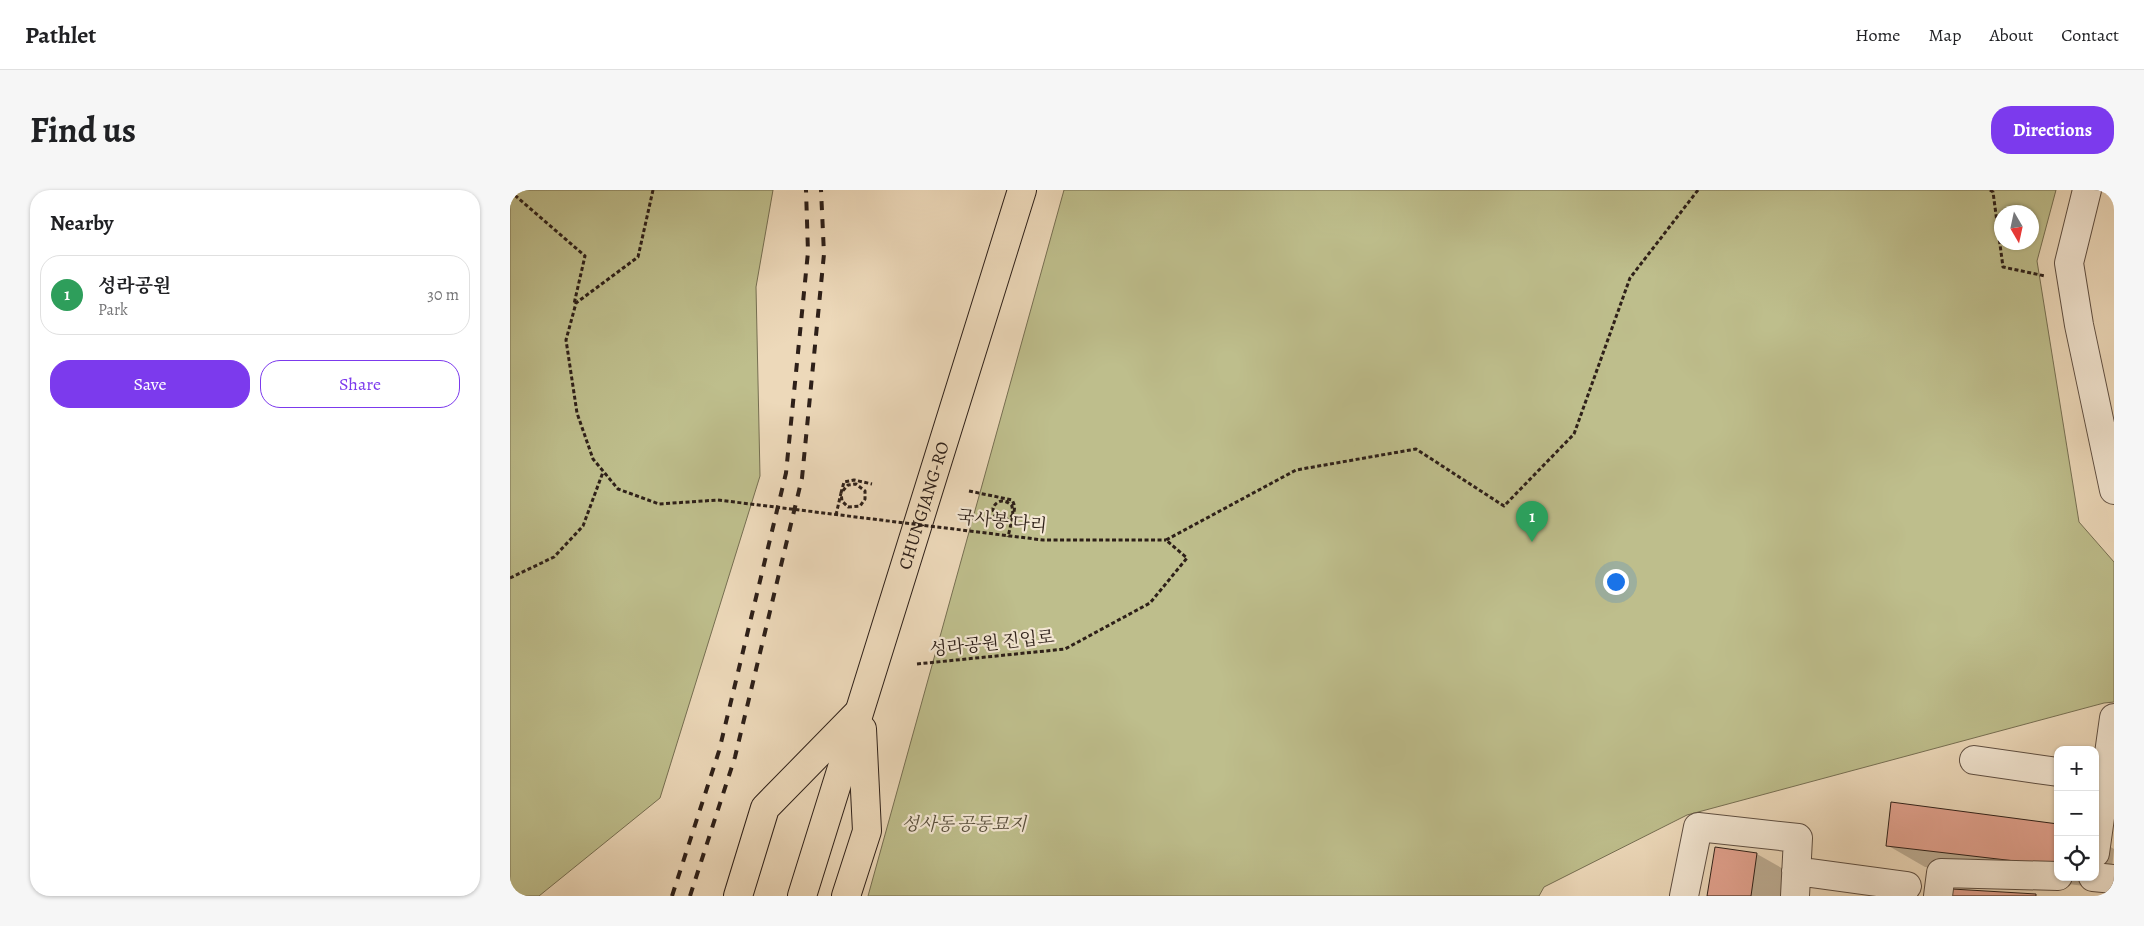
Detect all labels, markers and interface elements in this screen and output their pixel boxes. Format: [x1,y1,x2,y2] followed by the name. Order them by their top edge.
[25,19,96,51] text: Pathlet
[1855,23,1900,47] text: Home
[1928,23,1961,47] text: Map
[1989,23,2033,47] text: About
[2061,23,2119,47] text: Contact
[30,106,136,154] text: Find us
[1991,106,2114,154] button: Directions
[1994,205,2039,250] north arrow
[50,209,113,237] text: Nearby
[98,273,171,299] text: 성라공원
[64,284,70,306] text: 1
[427,284,459,306] text: 30 m
[98,299,128,321] text: Park
[50,360,250,408] button: Save
[260,360,460,408] button: Share
[892,439,955,573] street label: CHUNGJANG-RO
[1516,501,1548,542] pin: 1
[956,504,1048,538] street label: 국사봉 다리
[1603,569,1629,595] your location
[928,625,1056,661] street label: 성라공원 진입로
[2054,746,2099,881] map controls
[2054,746,2099,791] button: +
[2054,791,2099,836] button: −
[902,812,1028,836] park label: 성사동 공동묘지
[2054,836,2099,881] button: locate

